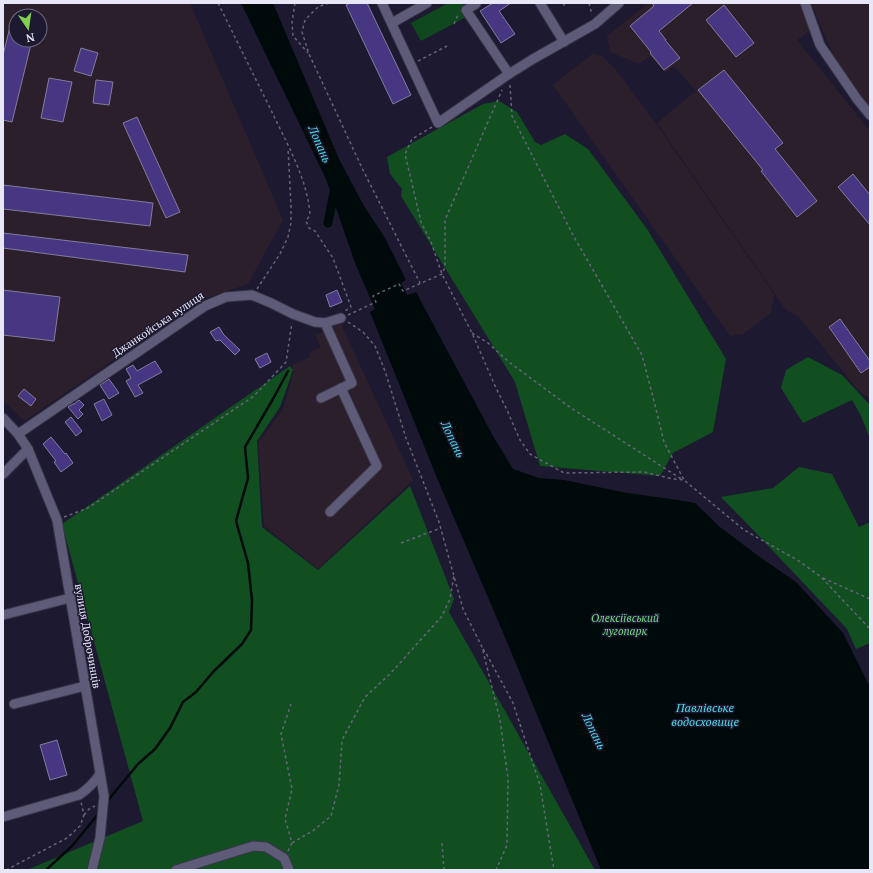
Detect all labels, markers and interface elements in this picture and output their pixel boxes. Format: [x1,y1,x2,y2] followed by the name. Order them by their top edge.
[8,8,48,48] north arrow
[24,30,36,46] text: N
[305,122,335,165] water label: Лопань
[109,288,207,360] street label: Джанкойська вулиця
[437,417,469,460] water label: Лопань
[72,583,104,690] street label: вулиця Доброчинців
[591,611,659,638] park label: Олексіївський лугопарк
[671,700,739,729] water label: Павлівське водосховище
[578,709,610,752] water label: Лопань

